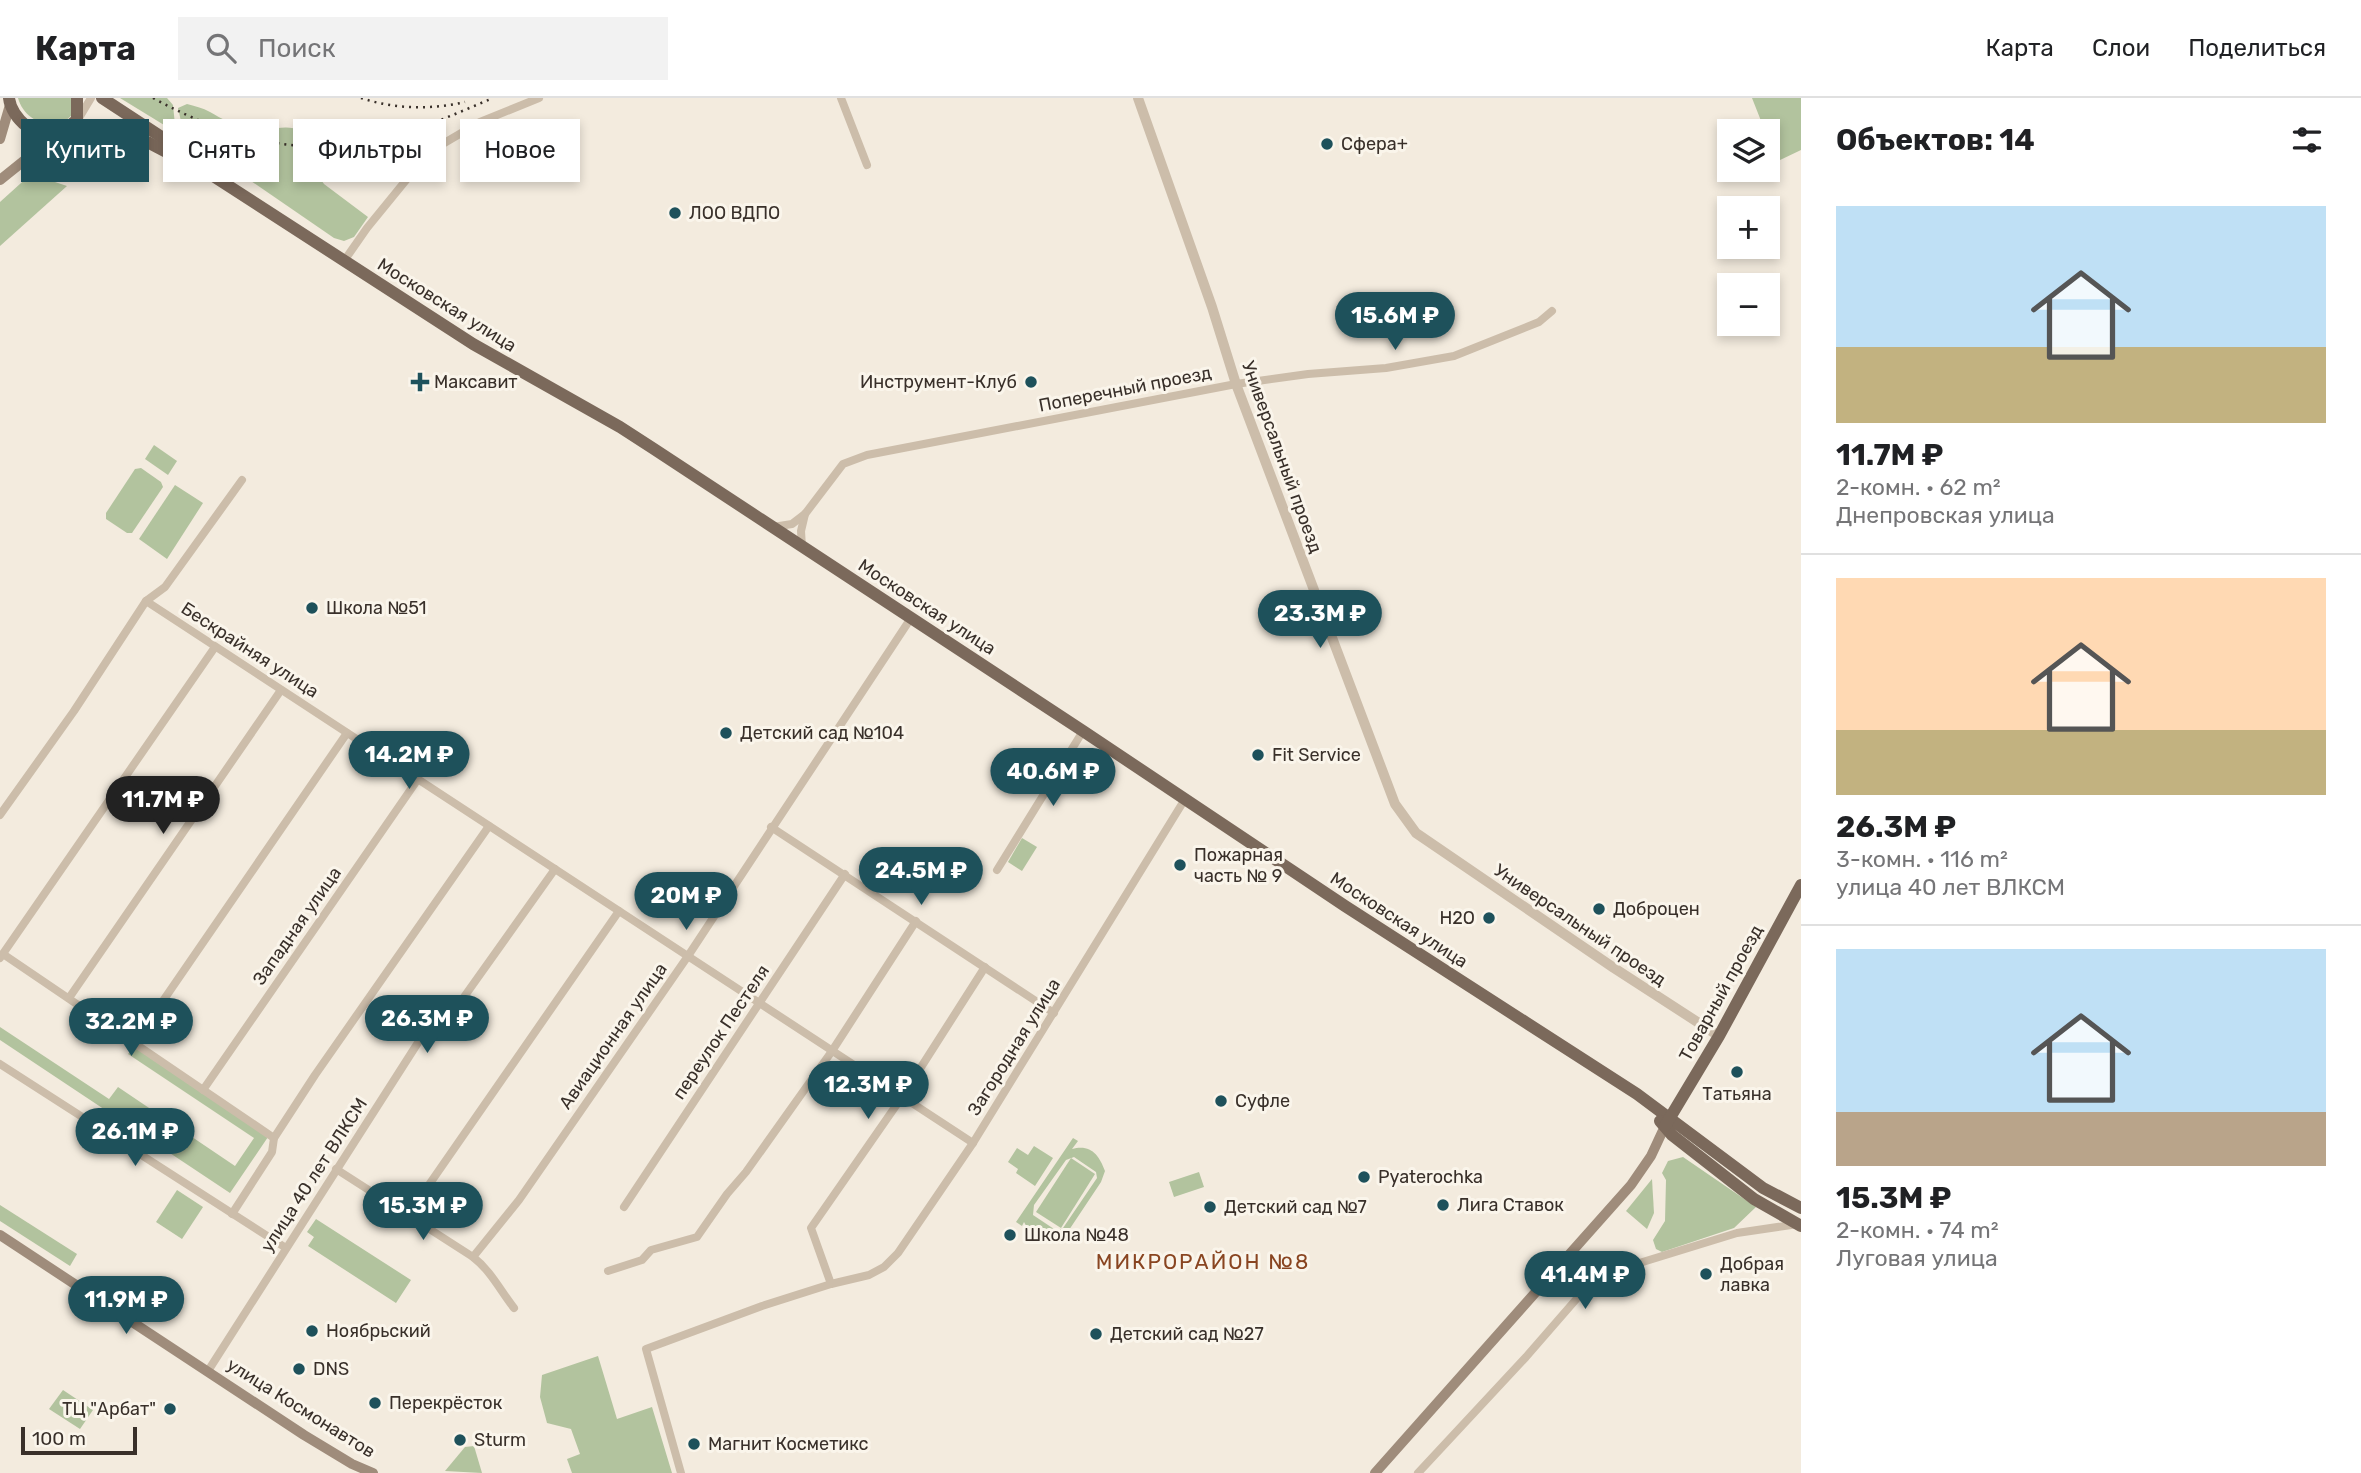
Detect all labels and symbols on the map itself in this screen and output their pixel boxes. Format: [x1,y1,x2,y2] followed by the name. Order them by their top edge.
[1341,133,1408,155] place label: Сфера+
[1319,136,1335,152] marker: Сфера+
[689,202,780,224] place label: ЛОО ВДПО
[667,205,683,221] marker: ЛОО ВДПО
[373,253,521,357] street label: Московская улица
[1330,292,1460,352] pin: 15.6M ₽
[1237,358,1327,556] street label: Универсальный проезд
[1037,361,1213,417] street label: Поперечный проезд
[434,371,518,393] place label: Максавит
[860,371,1017,393] place label: Инструмент-Клуб
[412,374,428,390] marker: Максавит
[1023,374,1039,390] marker: Инструмент-Клуб
[854,554,1000,660] street label: Московская улица
[1255,590,1385,650] pin: 23.3M ₽
[177,597,323,703] street label: Бескрайняя улица
[326,597,426,619] place label: Школа №51
[304,600,320,616] marker: Школа №51
[740,722,904,744] place label: Детский сад №104
[718,725,734,741] marker: Детский сад №104
[344,732,474,791] pin: 14.2M ₽
[1272,744,1361,766] place label: Fit Service
[1250,747,1266,763] marker: Fit Service
[988,748,1118,808] pin: 40.6M ₽
[98,776,228,836] pin: 11.7M ₽
[1194,844,1283,887] place label: Пожарная часть № 9
[856,848,986,907] pin: 24.5M ₽
[1172,857,1188,873] marker: Пожарная часть № 9
[1490,859,1670,991] street label: Универсальный проезд
[248,863,346,989] street label: Западная улица
[1326,867,1472,973] street label: Московская улица
[637,872,735,932] pin: 20M ₽
[1613,898,1700,920] place label: Доброцен
[1591,901,1607,917] marker: Доброцен
[1439,907,1475,929] place label: Н2О
[1481,910,1497,926] marker: Н2О
[1674,921,1768,1065] street label: Товарный проезд
[554,959,672,1113] street label: Авиационная улица
[668,960,774,1104] street label: переулок Пестеля
[963,974,1065,1120] street label: Загородная улица
[362,996,492,1055] pin: 26.3M ₽
[66,998,196,1058] pin: 32.2M ₽
[803,1062,933,1121] pin: 12.3M ₽
[1729,1064,1745,1080] marker: Татьяна
[1702,1083,1772,1105] place label: Татьяна
[1235,1090,1290,1112] place label: Суфле
[1213,1093,1229,1109] marker: Суфле
[256,1094,372,1256] street label: улица 40 лет ВЛКСМ
[70,1108,200,1168] pin: 26.1M ₽
[1378,1166,1483,1188] place label: Pyaterochka
[1356,1169,1372,1185] marker: Pyaterochka
[358,1182,488,1242] pin: 15.3M ₽
[1457,1194,1564,1216] place label: Лига Ставок
[1224,1196,1367,1218] place label: Детский сад №7
[1435,1197,1451,1213] marker: Лига Ставок
[1202,1199,1218,1215] marker: Детский сад №7
[1024,1224,1129,1246] place label: Школа №48
[1002,1227,1018,1243] marker: Школа №48
[1096,1249,1310,1274] district label: МИКРОРАЙОН №8
[1520,1252,1650,1311] pin: 41.4M ₽
[1720,1253,1784,1296] place label: Добрая лавка
[1698,1266,1714,1282] marker: Добрая лавка
[61,1276,191,1336] pin: 11.9M ₽
[326,1320,431,1342] place label: Ноябрьский
[304,1323,320,1339] marker: Ноябрьский
[1110,1323,1264,1345] place label: Детский сад №27
[1088,1326,1104,1342] marker: Детский сад №27
[223,1353,379,1463] street label: улица Космонавтов
[313,1358,349,1380] place label: DNS
[291,1361,307,1377] marker: DNS
[389,1392,503,1414] place label: Перекрёсток
[367,1395,383,1411] marker: Перекрёсток
[62,1398,156,1420] place label: ТЦ "Арбат"
[162,1401,178,1417] marker: ТЦ "Арбат"
[21,1424,136,1456] scale bar
[474,1429,526,1451] place label: Sturm
[452,1432,468,1448] marker: Sturm
[708,1433,869,1455] place label: Магнит Косметикс
[686,1436,702,1452] marker: Магнит Косметикс

